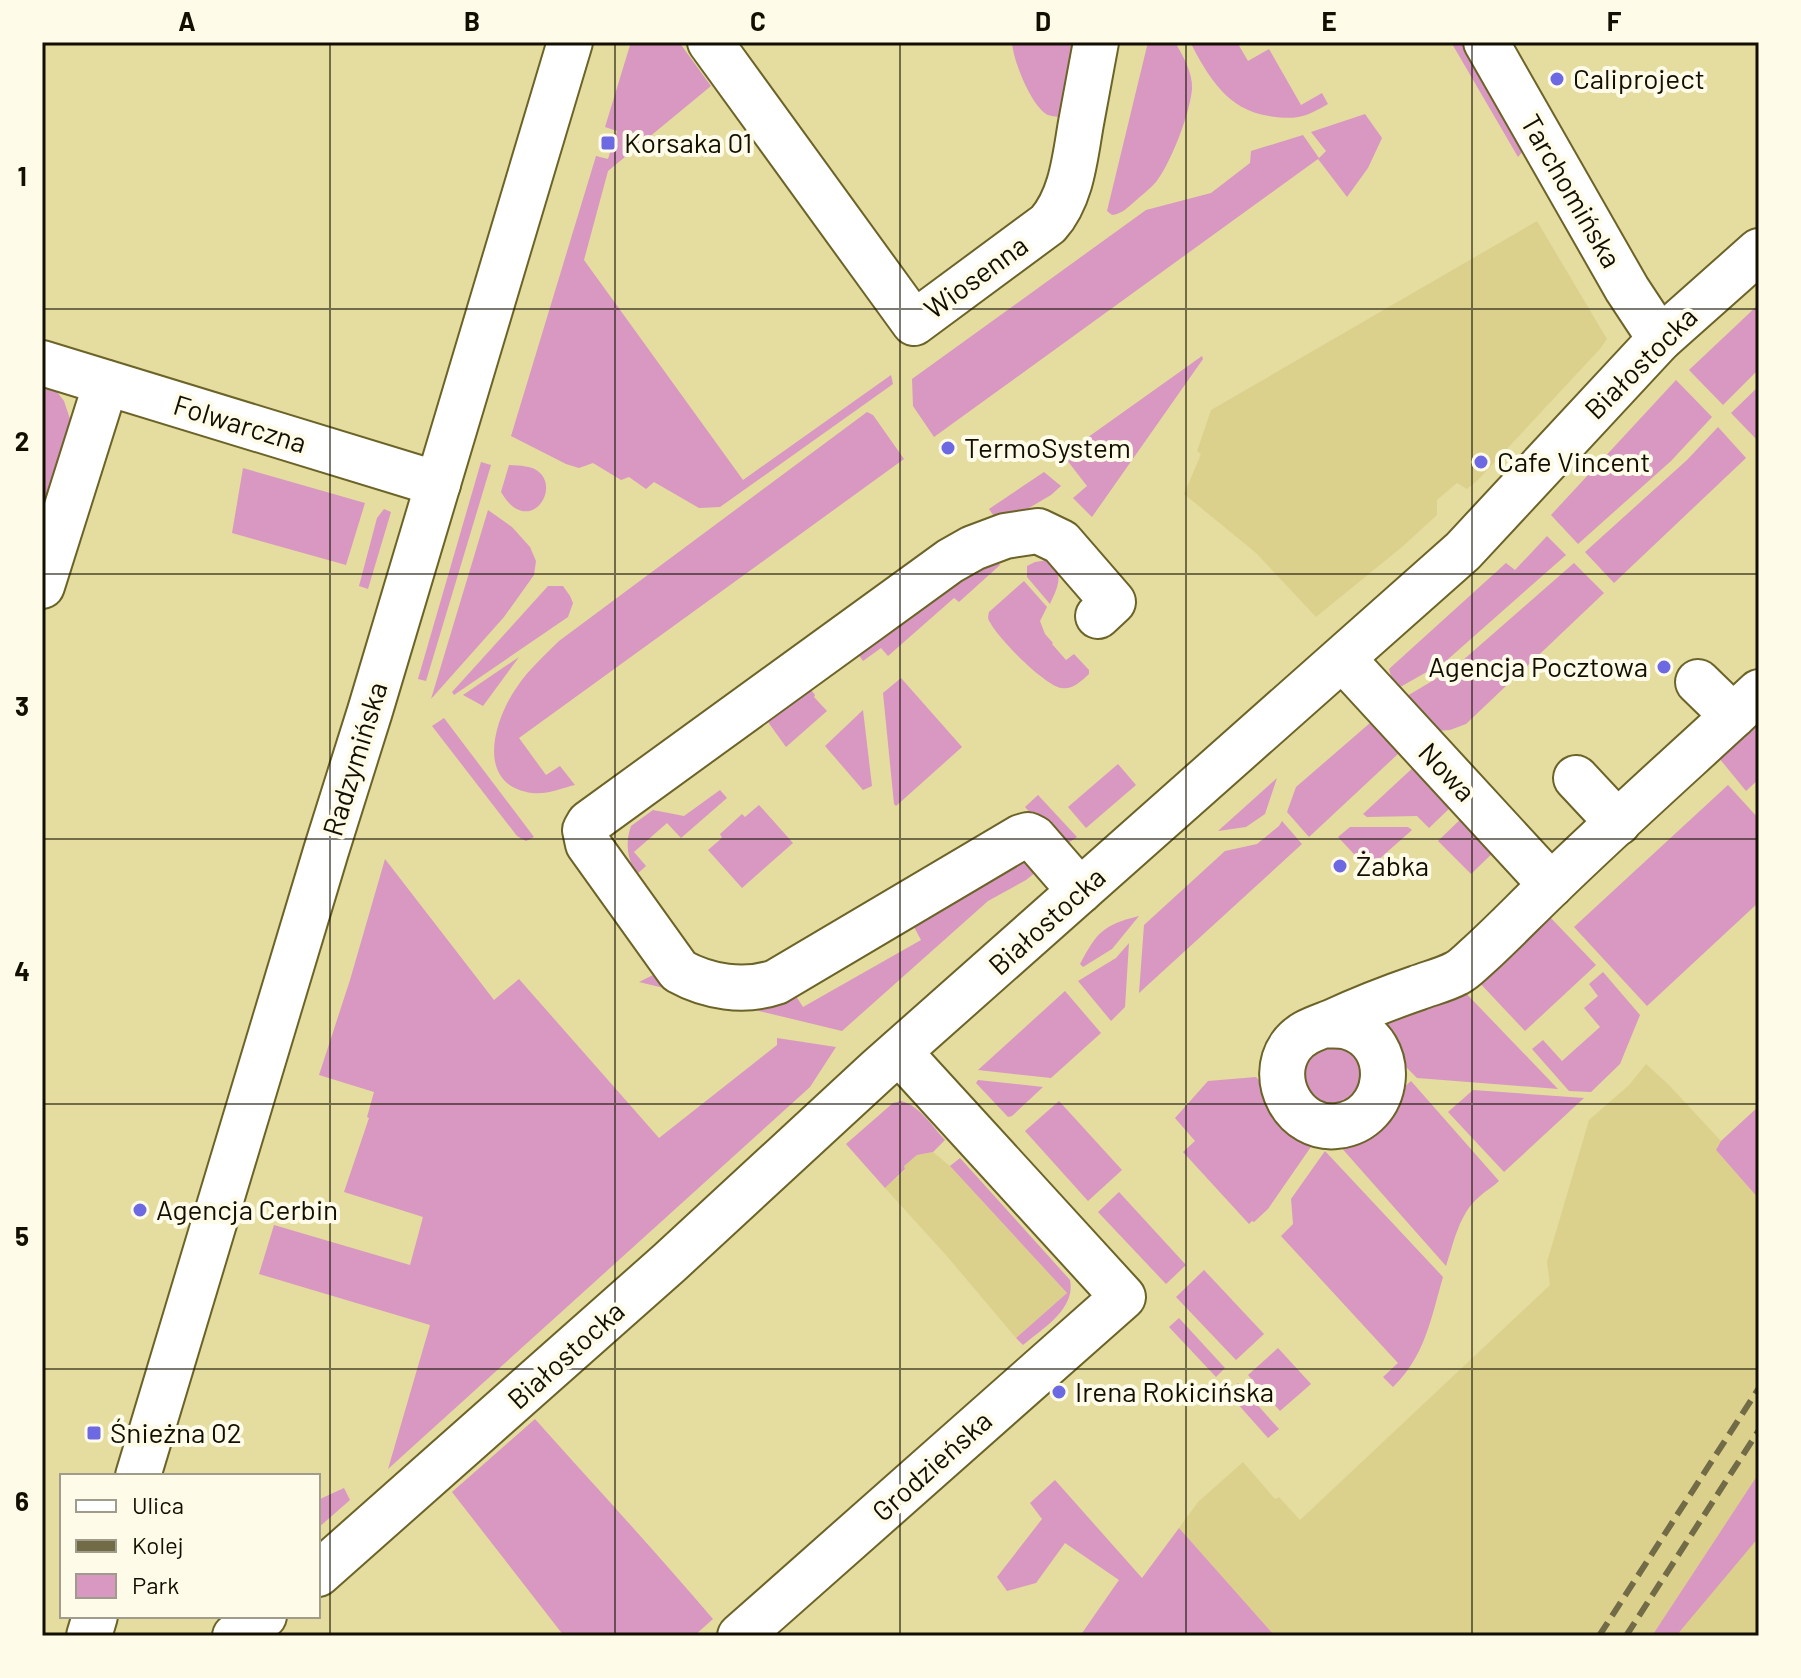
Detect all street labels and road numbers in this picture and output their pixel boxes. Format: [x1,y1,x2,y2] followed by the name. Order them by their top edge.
[1514,108,1629,273] street label: Tarchomińska
[917,227,1034,325] street label: Wiosenna
[1577,299,1704,426] street label: Białostocka
[170,387,311,459] street label: Folwarczna
[315,678,394,840] street label: Radzymińska
[1412,735,1483,808] street label: Nowa
[981,859,1112,981] street label: Białostocka
[500,1293,631,1415] street label: Białostocka
[865,1403,998,1528] street label: Grodzieńska

